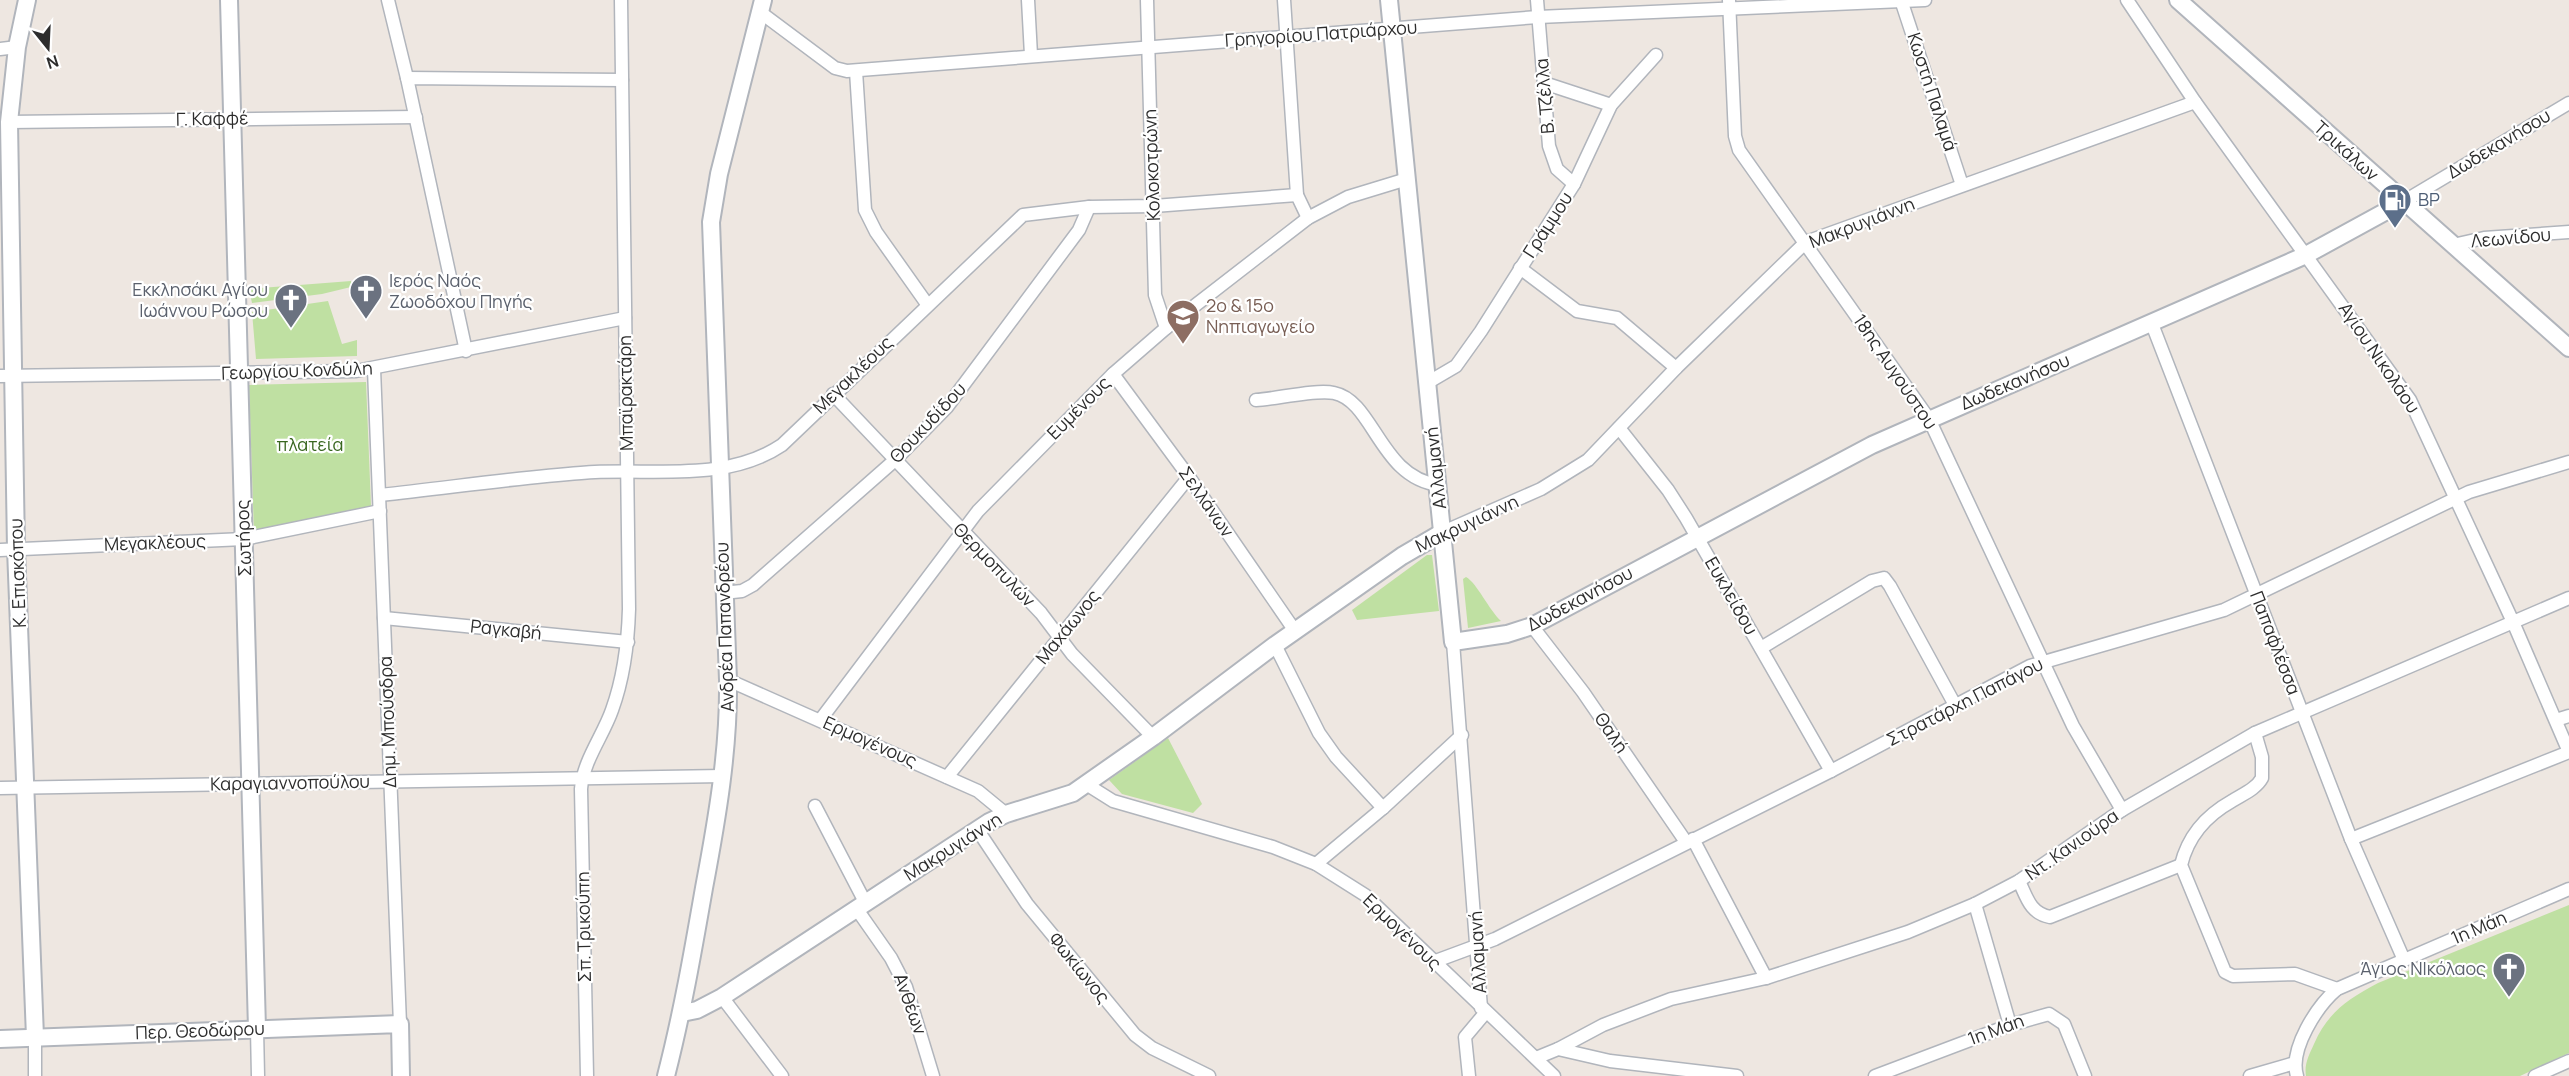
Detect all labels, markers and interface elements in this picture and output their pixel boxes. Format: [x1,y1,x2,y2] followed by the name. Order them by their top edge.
[1224,14,1418,52] street label: Γρηγορίου Πατριάρχου
[18,18,78,78] north arrow
[1902,29,1963,154] street label: Κωστή Παλαμά
[44,50,62,75] text: N
[1529,57,1559,135] street label: Β. Τζέλλα
[2442,103,2555,183] street label: Δωδεκανήσου
[176,105,248,131] street label: Γ. Καφφέ
[1137,109,1165,222] street label: Κολοκοτρώνη
[2309,115,2384,186] street label: Τρικάλων
[2377,182,2413,229] fuel station icon: BP
[1517,187,1577,262] street label: Γράμμου
[2418,187,2440,211] place label: BP
[1805,191,1918,253] street label: Μακρυγιάννη
[2470,222,2552,252] street label: Λεωνίδου
[389,268,533,313] place label: Ιερός Ναός Ζωοδόχου Πηγής
[348,273,384,320] church icon: Ιερός Ναός Ζωοδόχου Πηγής
[132,277,268,322] place label: Εκκλησάκι Αγίου Ιωάννου Ρώσου
[273,282,309,329] church icon: Εκκλησάκι Αγίου Ιωάννου Ρώσου
[1206,293,1315,338] place label: 2ο & 15ο Νηπιαγωγείο
[2334,297,2426,418] street label: Αγίου Νικολάου
[1165,298,1201,345] school or university icon: 2ο & 15ο Νηπιαγωγείο
[1848,309,1943,434] street label: 18ης Αυγούστου
[807,330,897,418] street label: Μεγακλέους
[612,335,638,451] street label: Μπαϊρακτάρη
[1956,347,2073,415] street label: Δωδεκανήσου
[221,355,373,385] street label: Γεωργίου Κονδύλη
[1041,370,1115,444] street label: Ευμένους
[884,377,971,468] street label: Θουκυδίδου
[1419,426,1451,510] street label: Αλλαμανή
[277,432,343,456] park label: πλατεία
[1174,461,1240,542] street label: Σελλάνων
[1411,489,1522,557] street label: Μακρυγιάννη
[230,499,256,577] street label: Σωτήρος
[948,517,1041,612] street label: Θερμοπυλών
[3,518,31,628] street label: Κ. Επισκόπου
[104,528,206,556] street label: Μεγακλέους
[709,542,739,712] street label: Ανδρέα Παπανδρέου
[1700,552,1764,639] street label: Ευκλείδου
[1522,560,1637,636] street label: Δωδεκανήσου
[1030,584,1105,669] street label: Μαχάωνος
[2245,587,2307,698] street label: Παπαφλέσσα
[469,613,543,645] street label: Ραγκαβή
[1882,651,2047,751] street label: Στρατάρχη Παπάγου
[373,656,401,788] street label: Δημ. Μπούσδρα
[1590,707,1634,757] street label: Θαλή
[820,710,921,772] street label: Ερμογένους
[210,769,370,795] street label: Καραγιαννοπούλου
[2020,803,2123,885] street label: Ντ. Κανιούρα
[899,807,1006,886] street label: Μακρυγιάννη
[570,871,596,983] street label: Σπ. Τρικούπη
[1358,888,1447,975] street label: Ερμογένους
[2447,905,2510,949] street label: 1η Μάη
[1463,910,1491,994] street label: Αλλαμανή
[1044,927,1116,1008] street label: Φωκίωνος
[2491,951,2527,998] church icon: Άγιος ΝΙκόλαος
[2360,956,2486,980] place label: Άγιος ΝΙκόλαος
[889,970,933,1037] street label: Ανθέων
[1964,1008,2027,1050] street label: 1η Μάη
[135,1016,265,1044] street label: Περ. Θεοδώρου

